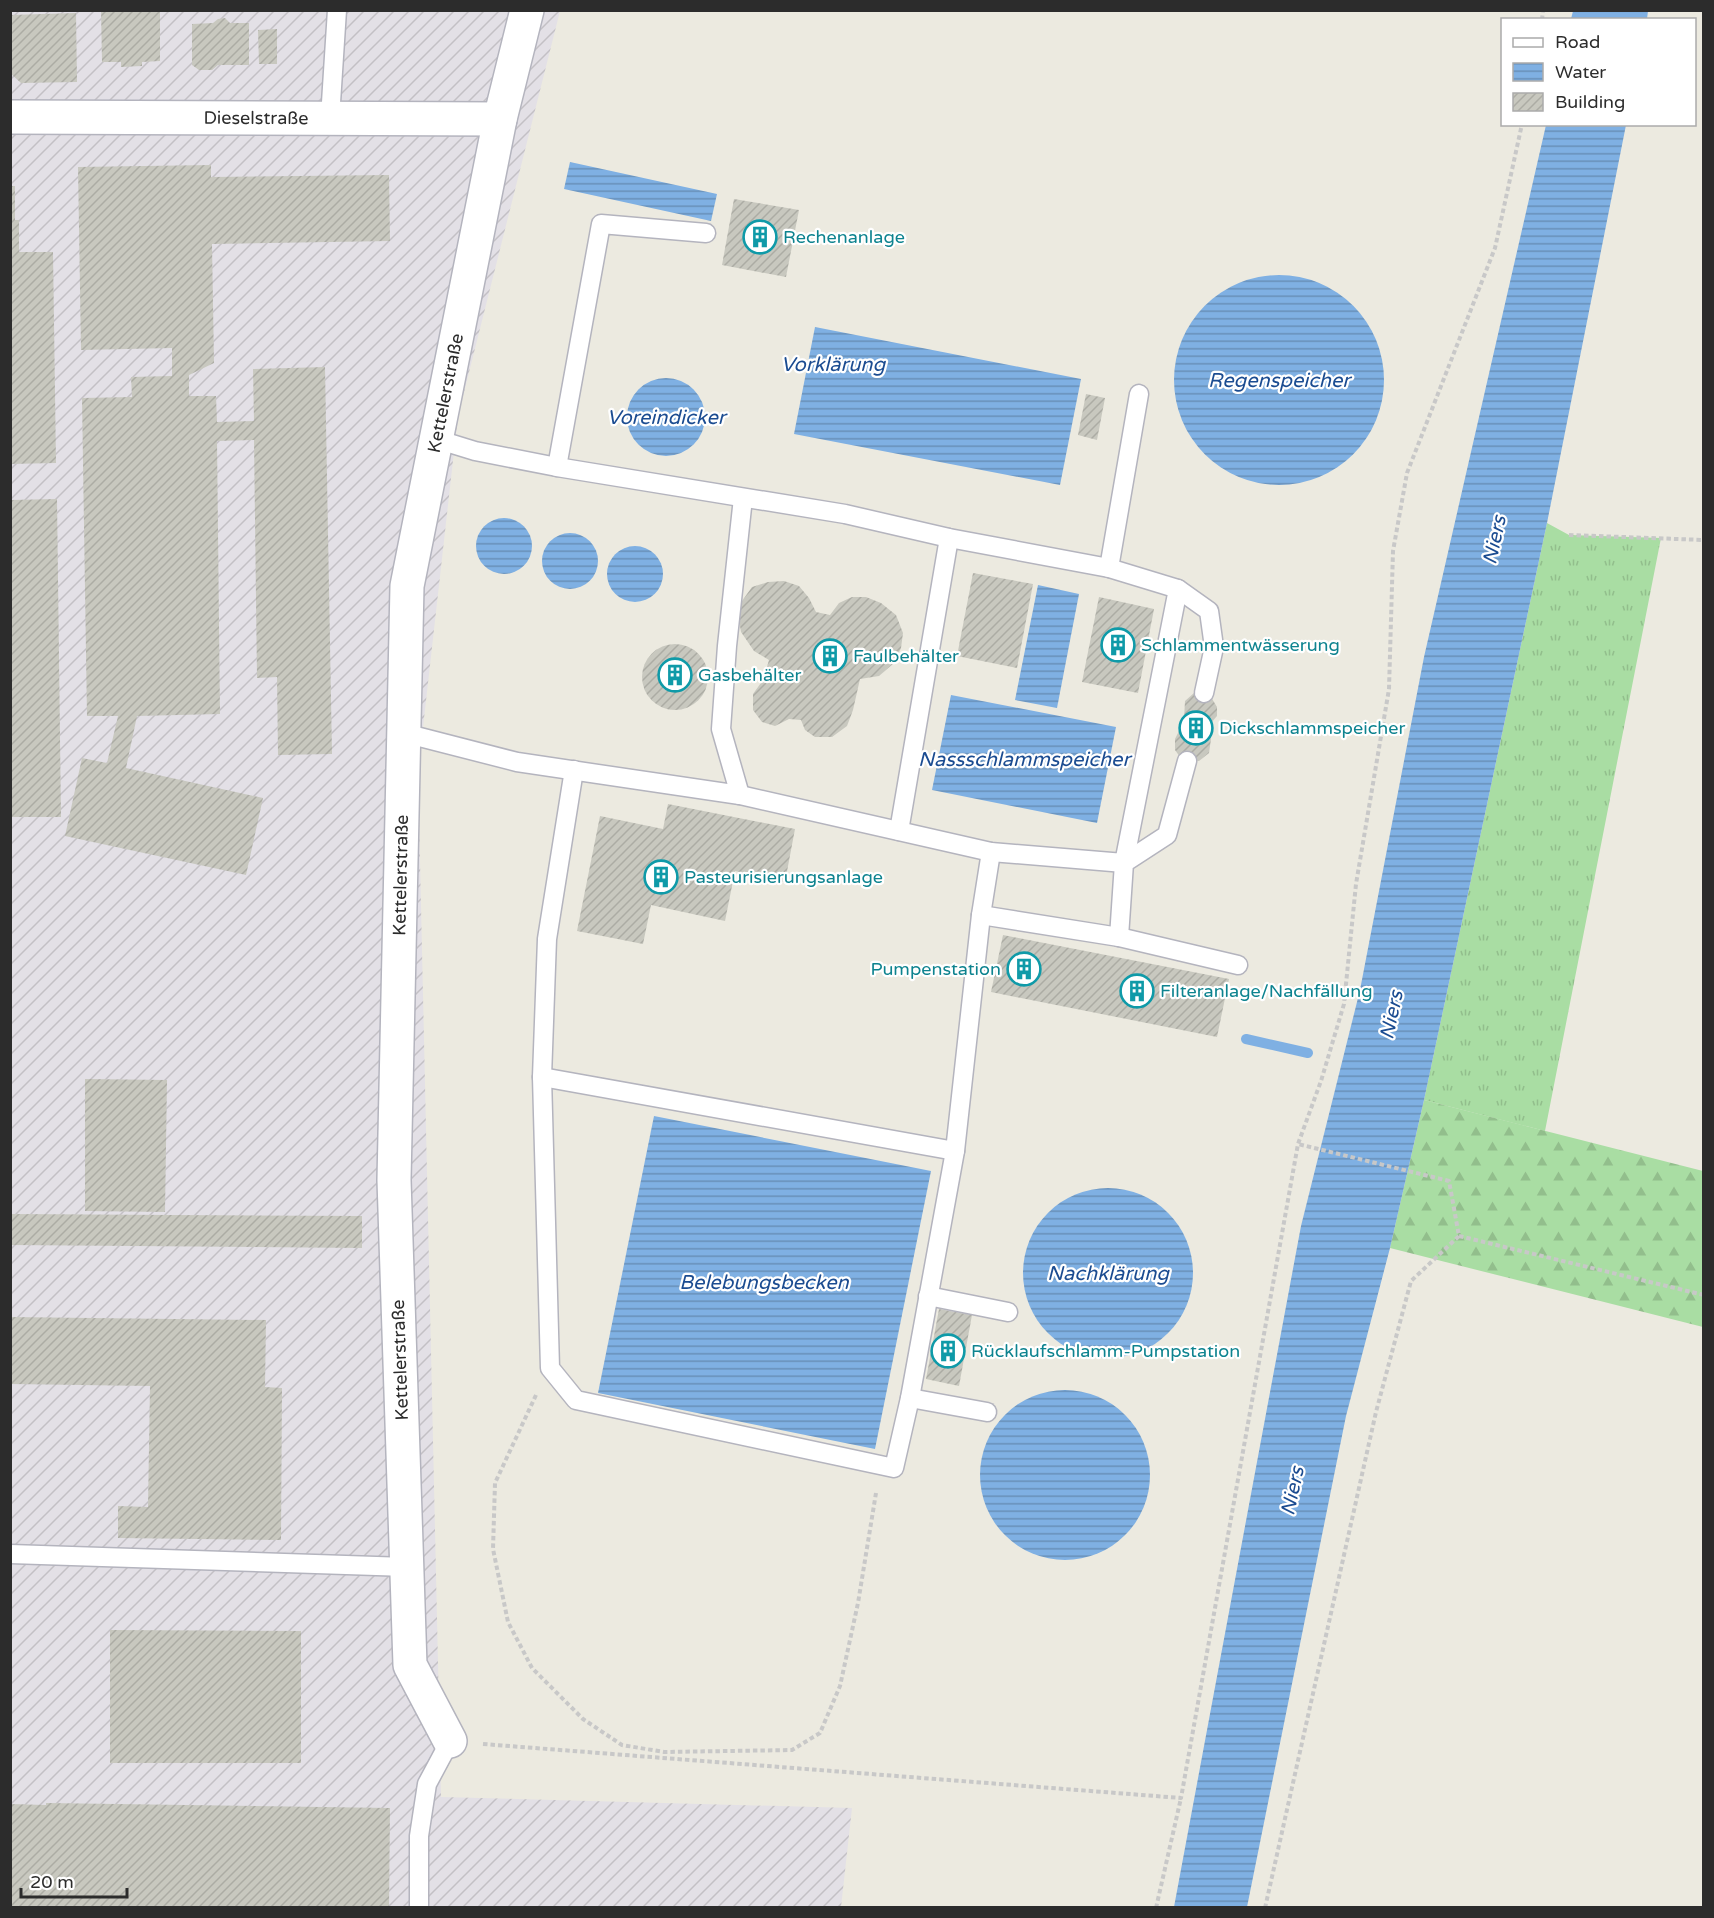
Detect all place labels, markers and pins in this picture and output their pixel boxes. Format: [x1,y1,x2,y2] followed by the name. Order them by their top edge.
[742,219,778,255] building icon: Rechenanlage
[783,226,905,248] place label: Rechenanlage
[1100,627,1136,663] building icon: Schlammentwässerung
[1141,634,1340,656] place label: Schlammentwässerung
[812,638,848,674] building icon: Faulbehälter
[853,645,959,667] place label: Faulbehälter
[657,657,693,693] building icon: Gasbehälter
[698,664,801,686] place label: Gasbehälter
[1178,710,1214,746] building icon: Dickschlammspeicher
[1219,717,1405,739] place label: Dickschlammspeicher
[643,859,679,895] building icon: Pasteurisierungsanlage
[684,866,883,888] place label: Pasteurisierungsanlage
[1006,951,1042,987] building icon: Pumpenstation
[870,958,1001,980] place label: Pumpenstation
[1119,973,1155,1009] building icon: Filteranlage/Nachfällung
[1160,980,1373,1002] place label: Filteranlage/Nachfällung
[930,1333,966,1369] building icon: Rücklaufschlamm-Pumpstation
[971,1340,1240,1362] place label: Rücklaufschlamm-Pumpstation

